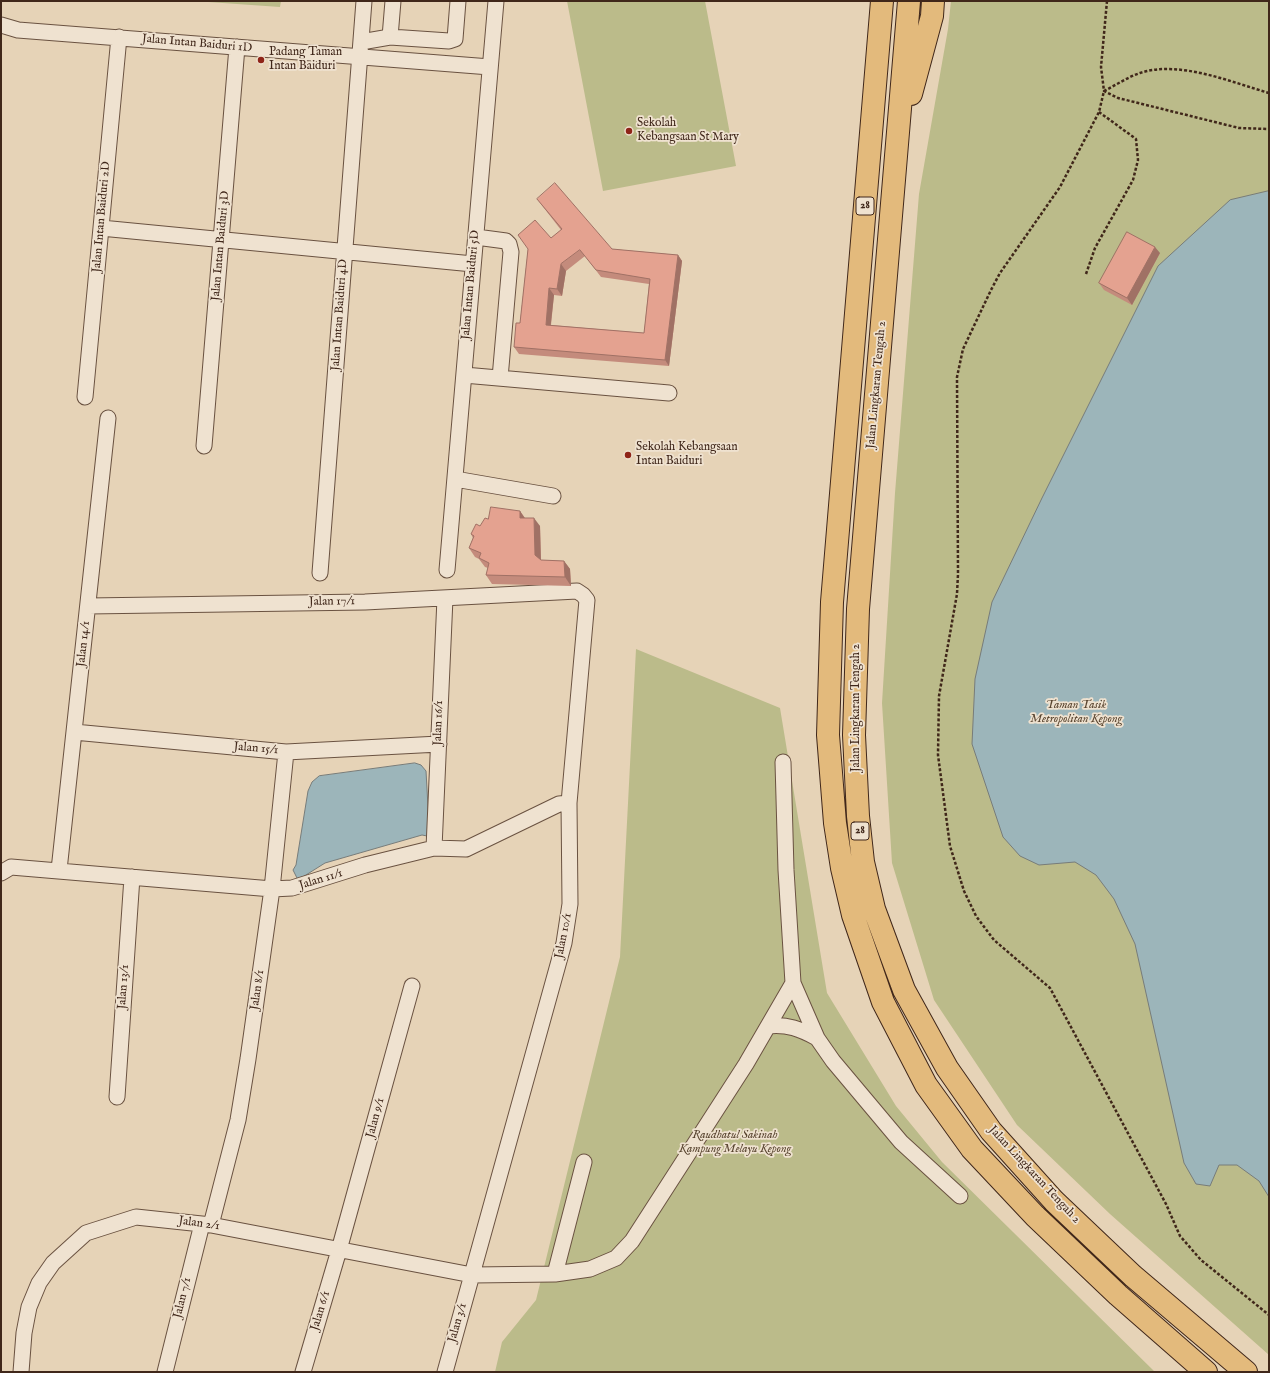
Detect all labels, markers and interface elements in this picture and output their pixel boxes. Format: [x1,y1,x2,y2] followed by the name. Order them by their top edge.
[141,32,253,56] street label: Jalan Intan Baiduri 1D
[269,46,342,74] place label: Padang Taman Intan Baiduri
[256,55,266,65] marker: Padang Taman Intan Baiduri
[637,117,739,145] place label: Sekolah Kebangsaan St Mary
[624,126,634,136] marker: Sekolah Kebangsaan St Mary
[90,161,114,273] street label: Jalan Intan Baiduri 2D
[209,190,233,302] street label: Jalan Intan Baiduri 3D
[856,197,874,215] road number: 28
[459,229,483,341] street label: Jalan Intan Baiduri 5D
[329,259,351,371] street label: Jalan Intan Baiduri 4D
[864,321,890,449] street label: Jalan Lingkaran Tengah 2
[636,441,738,469] place label: Sekolah Kebangsaan Intan Baiduri
[623,450,633,460] marker: Sekolah Kebangsaan Intan Baiduri
[309,594,355,610] street label: Jalan 17/1
[74,620,94,668] street label: Jalan 14/1
[850,644,864,772] street label: Jalan Lingkaran Tengah 2
[1030,699,1122,727] park label: Taman Tasik Metropolitan Kepong
[431,700,447,746] street label: Jalan 16/1
[233,740,279,758] street label: Jalan 15/1
[851,822,869,840] road number: 28
[297,867,345,893] street label: Jalan 11/1
[553,912,575,960] street label: Jalan 10/1
[115,964,133,1010] street label: Jalan 13/1
[248,969,268,1011] street label: Jalan 8/1
[364,1096,388,1140] street label: Jalan 9/1
[985,1123,1083,1227] street label: Jalan Lingkaran Tengah 2
[679,1129,791,1157] park label: Raudhatul Sakinah Kampung Melayu Kepong
[177,1214,221,1234] street label: Jalan 2/1
[171,1276,195,1320] street label: Jalan 7/1
[308,1289,334,1333] street label: Jalan 6/1
[446,1302,470,1344] street label: Jalan 3/1

